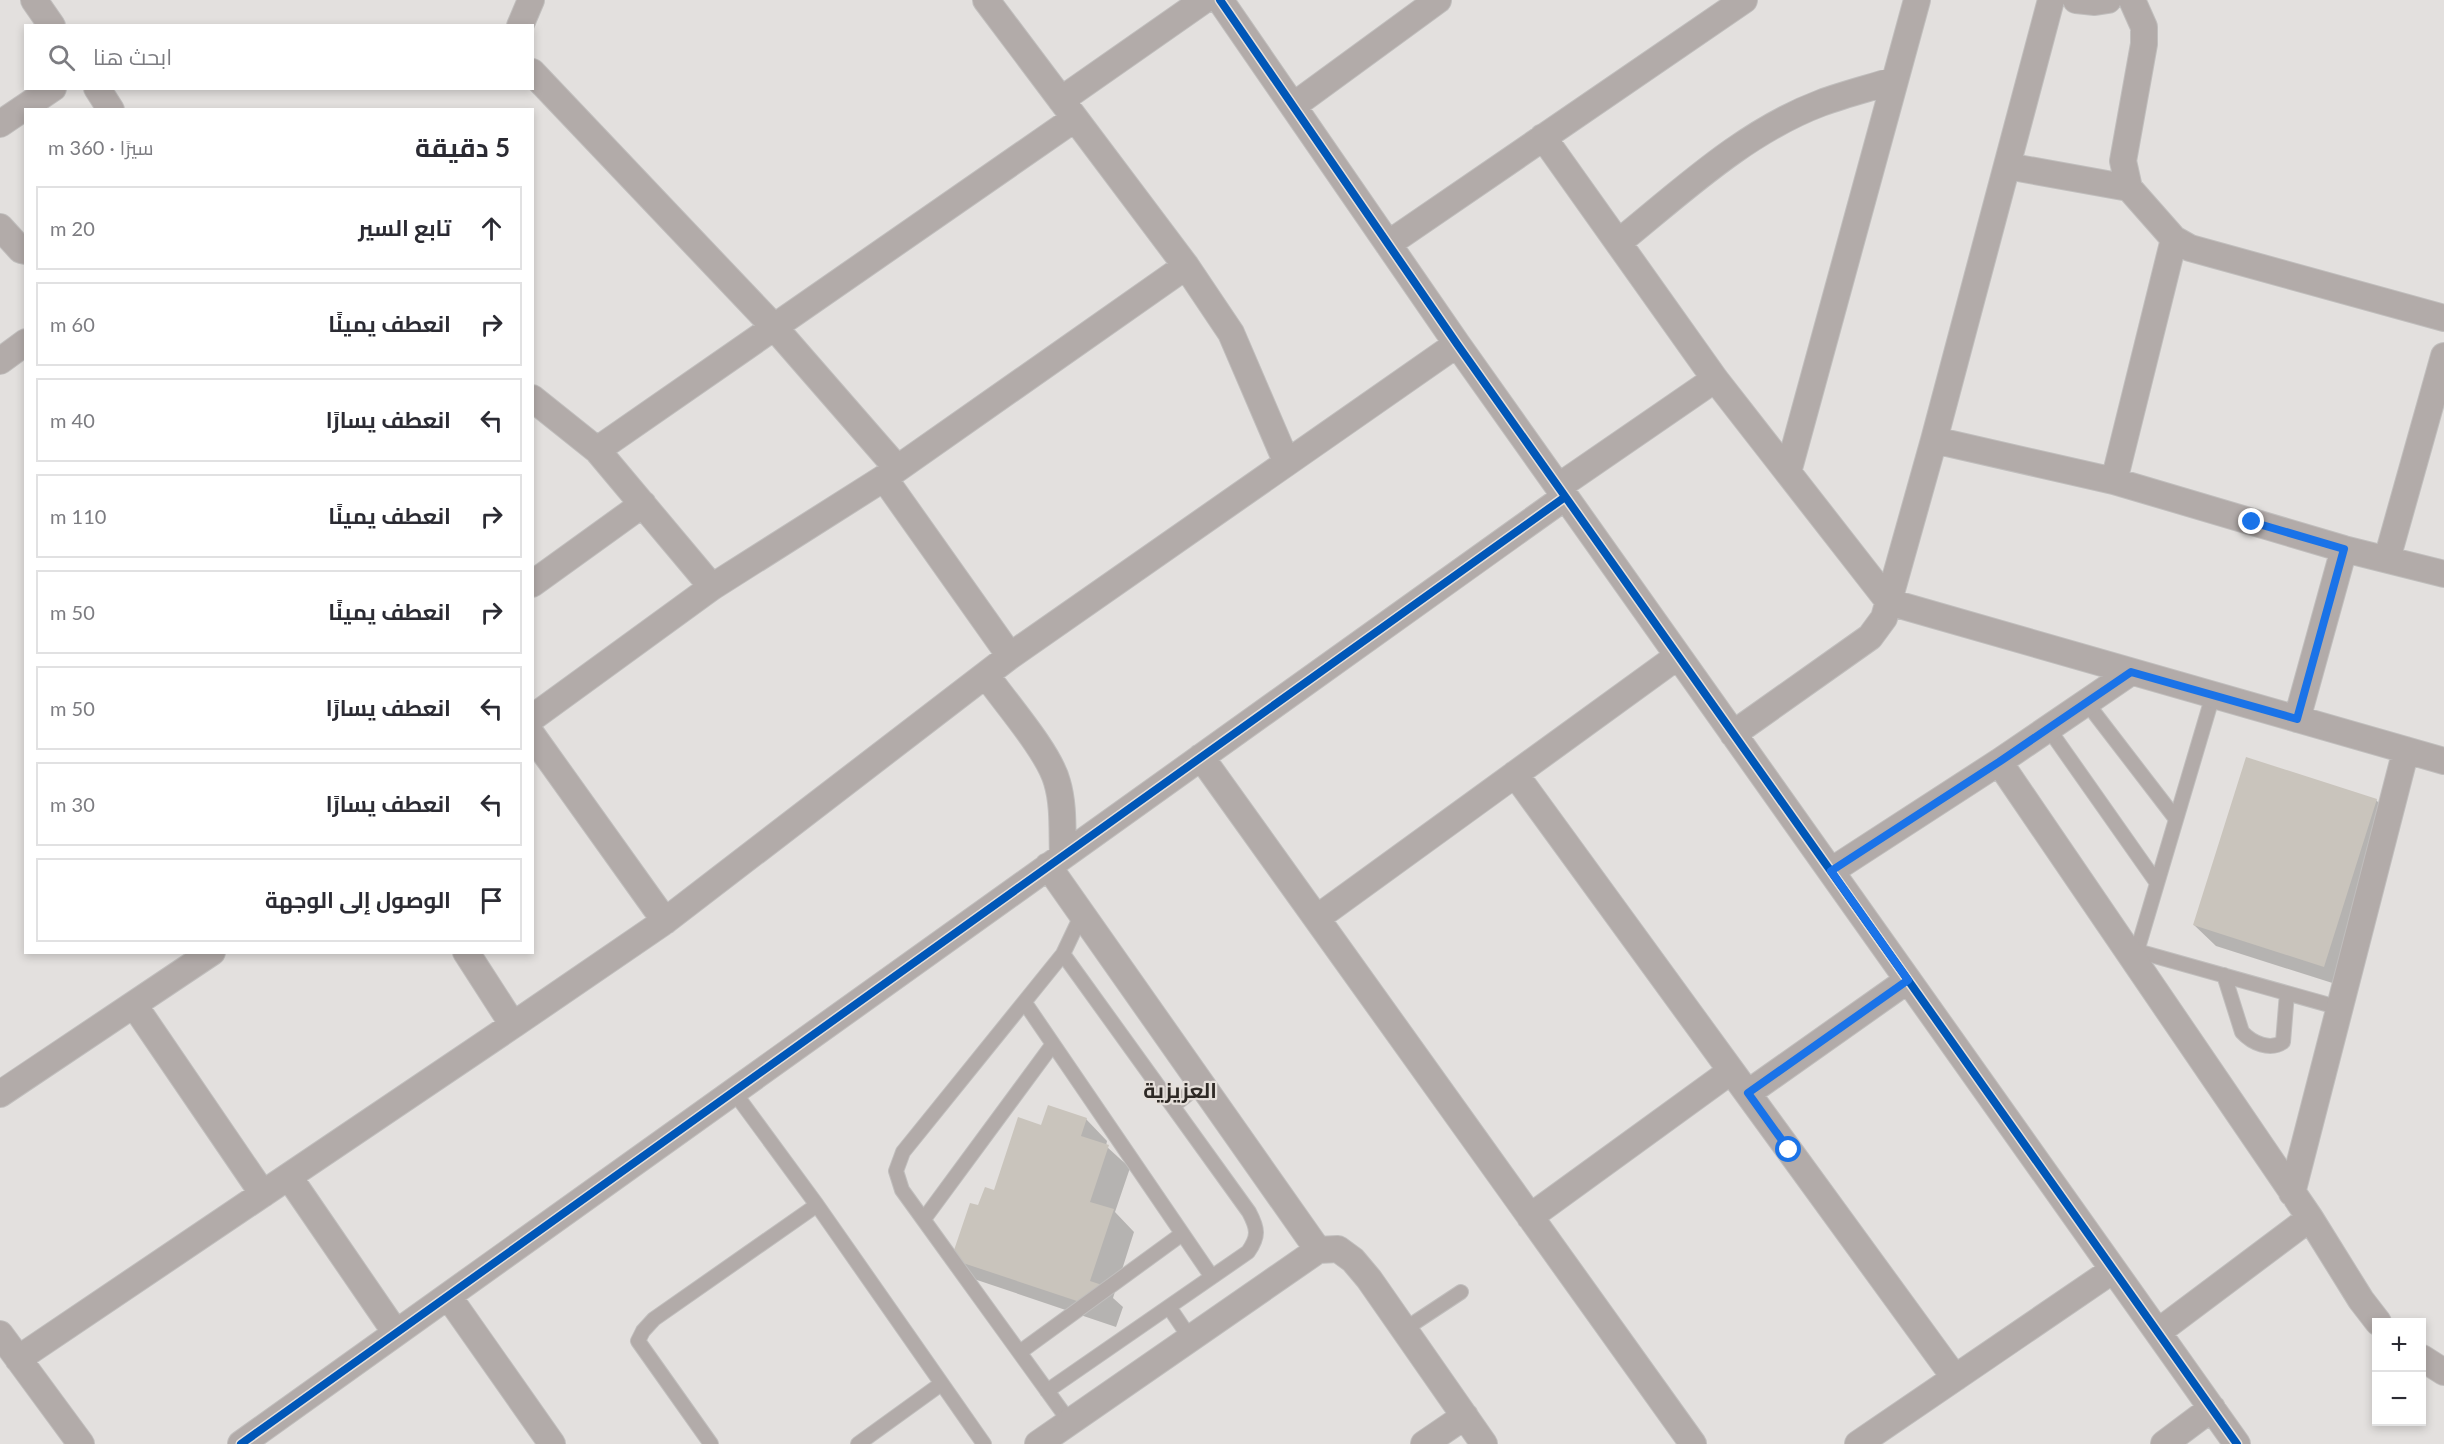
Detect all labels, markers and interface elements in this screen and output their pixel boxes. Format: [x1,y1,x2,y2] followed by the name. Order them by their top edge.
[24,24,534,90] search box
[45,41,78,74] icon: search
[93,43,172,70] text: ابحث هنا
[415,131,510,163] text: 5 دقيقة
[48,135,154,159] text: سيرًا · 360 m
[475,212,508,245] icon: ahead
[358,214,451,241] text: تابع السير
[50,216,95,240] text: 20 m
[475,308,508,341] icon: right
[328,310,451,337] text: انعطف يمينًا
[50,312,95,336] text: 60 m
[475,404,508,437] icon: left
[326,406,451,433] text: انعطف يسارًا
[50,408,95,432] text: 40 m
[475,500,508,533] icon: right
[328,502,451,529] text: انعطف يمينًا
[50,504,106,528] text: 110 m
[2238,508,2264,534] route end
[475,596,508,629] icon: right
[328,598,451,625] text: انعطف يمينًا
[50,600,95,624] text: 50 m
[475,692,508,725] icon: left
[326,694,451,721] text: انعطف يسارًا
[50,696,95,720] text: 50 m
[475,788,508,821] icon: left
[326,790,451,817] text: انعطف يسارًا
[50,792,95,816] text: 30 m
[475,884,508,917] icon: arrive
[265,886,451,913] text: الوصول إلى الوجهة
[1143,1077,1217,1103] district label: العزيزية
[1775,1136,1801,1162] route start
[2372,1318,2426,1426] map controls
[2372,1318,2426,1372] button: +
[2372,1372,2426,1426] button: −

